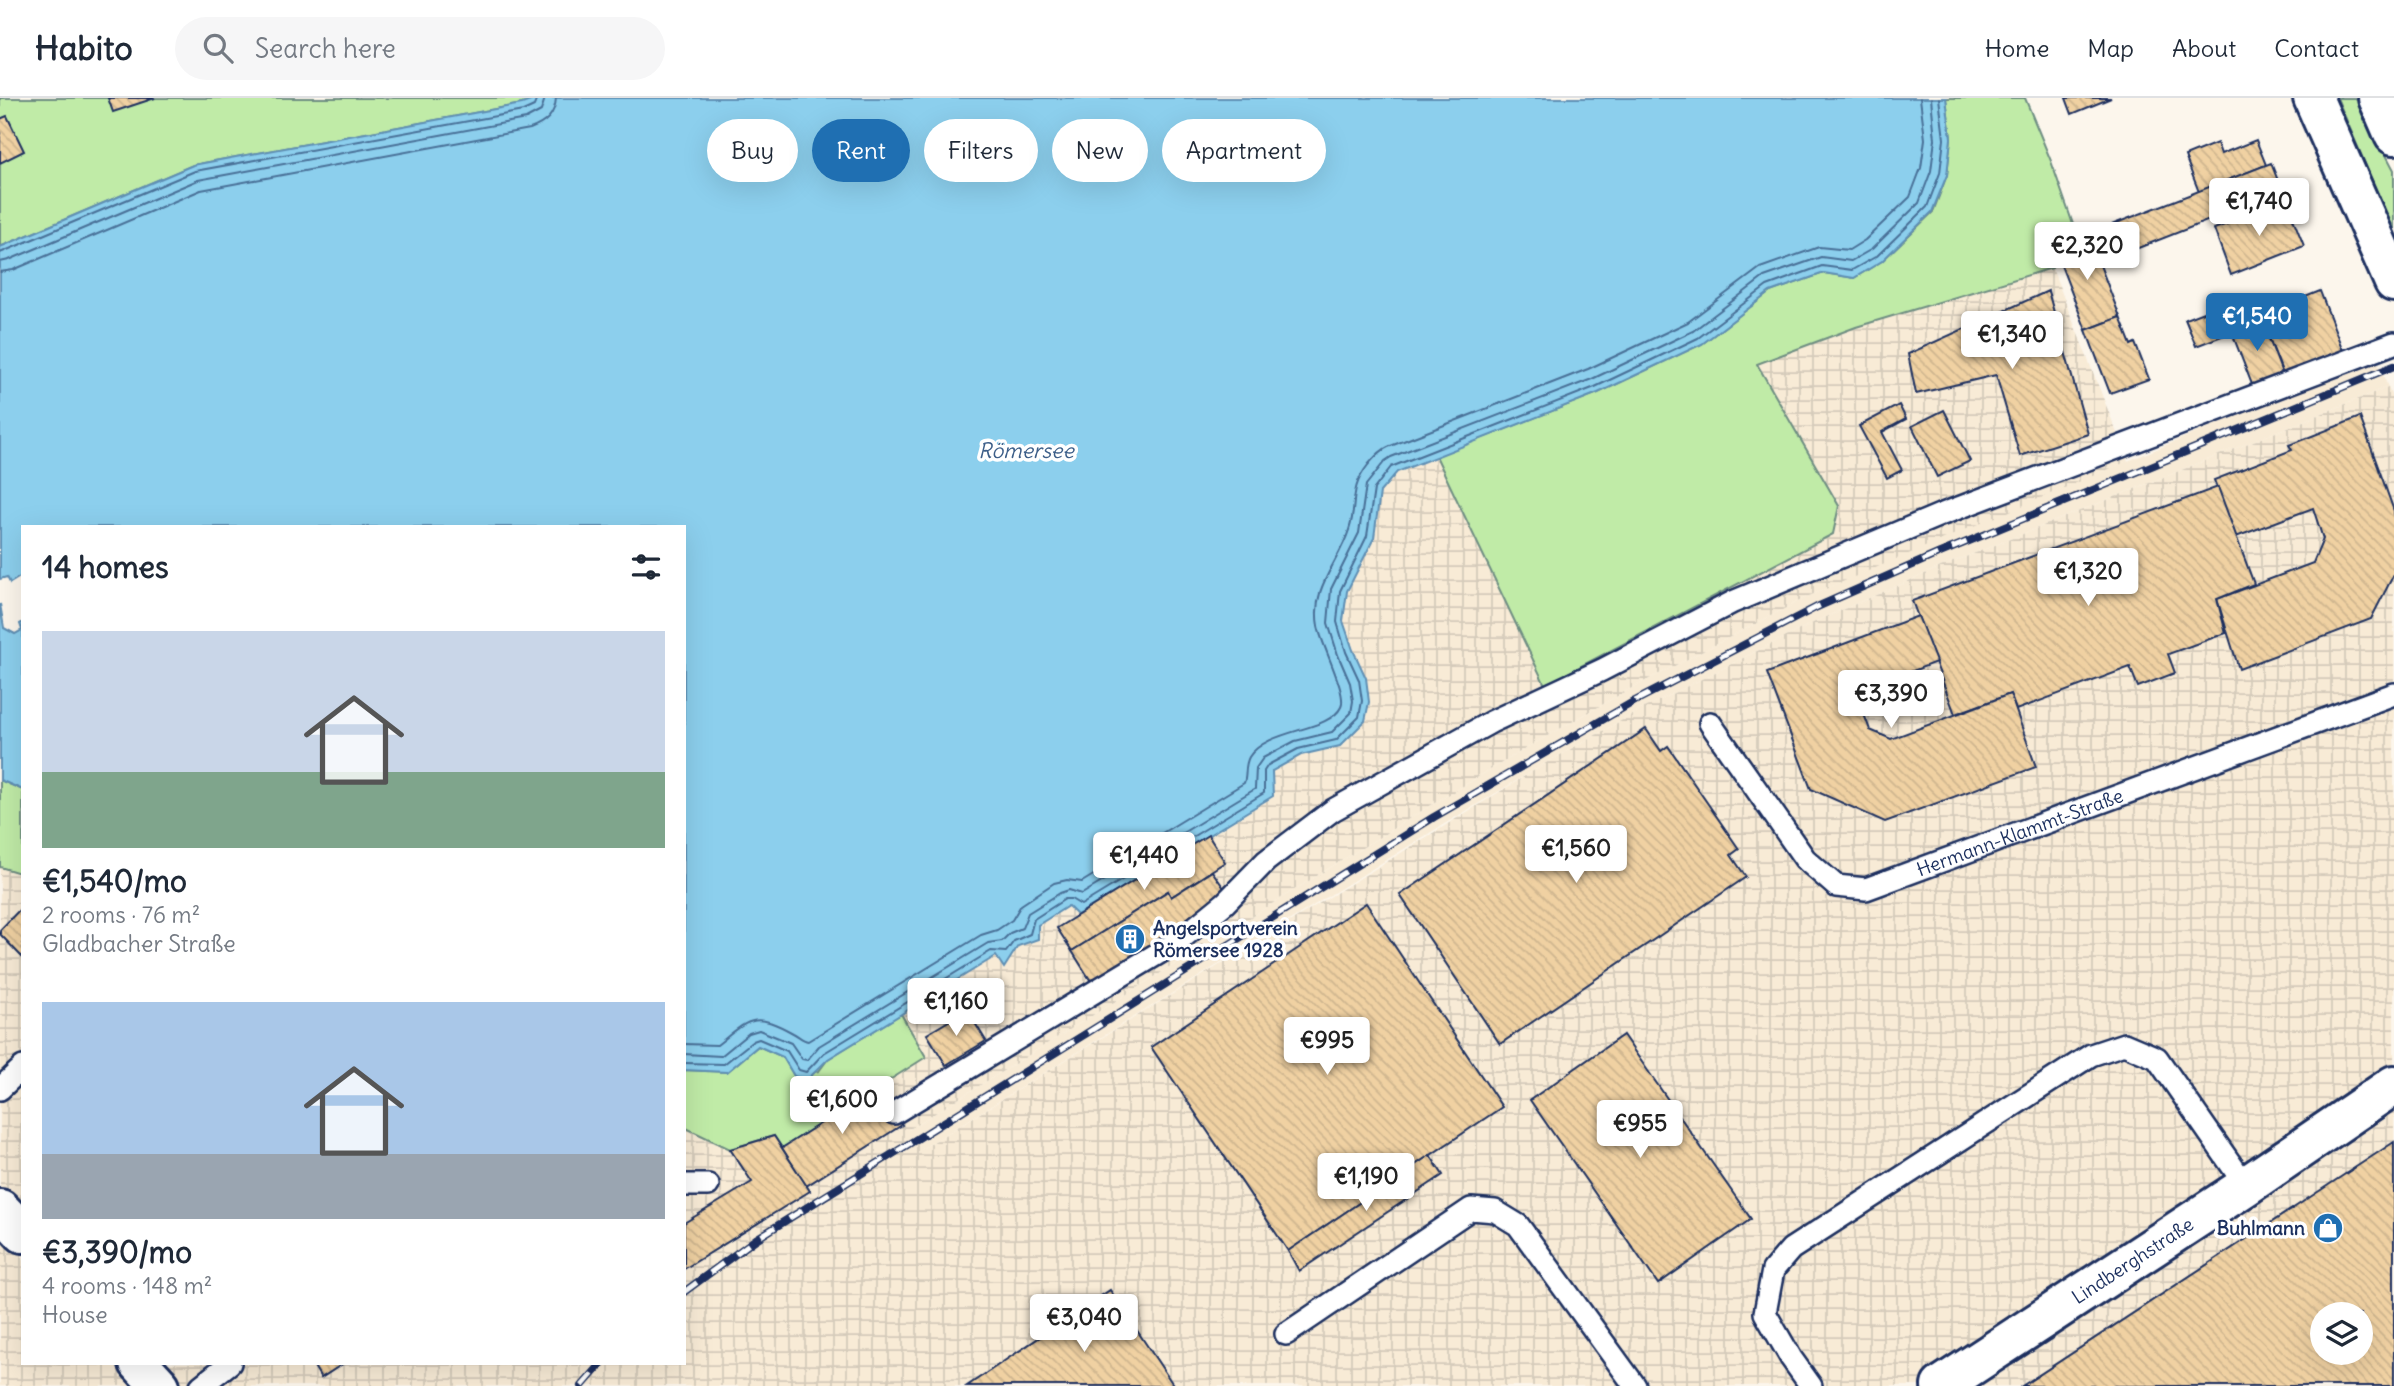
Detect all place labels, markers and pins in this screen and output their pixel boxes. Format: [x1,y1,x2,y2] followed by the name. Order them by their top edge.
[2202,178,2316,238] pin: €1,740
[2030,222,2144,282] pin: €2,320
[2200,294,2314,353] pin: €1,540
[1955,312,2069,371] pin: €1,340
[2031,548,2145,608] pin: €1,320
[1834,670,1948,730] pin: €3,390
[1519,826,1633,885] pin: €1,560
[1087,832,1201,892] pin: €1,440
[1153,916,1298,962] place label: Angelsportverein Römersee 1928
[1113,922,1147,956] building icon: Angelsportverein Römersee 1928
[899,978,1013,1038] pin: €1,160
[1286,1018,1368,1077] pin: €995
[785,1076,899,1136] pin: €1,600
[1599,1100,1681,1160] pin: €955
[1309,1154,1423,1213] pin: €1,190
[2311,1211,2345,1245] shop icon: Buhlmann
[2217,1216,2305,1240] place label: Buhlmann
[1027,1294,1141,1354] pin: €3,040

